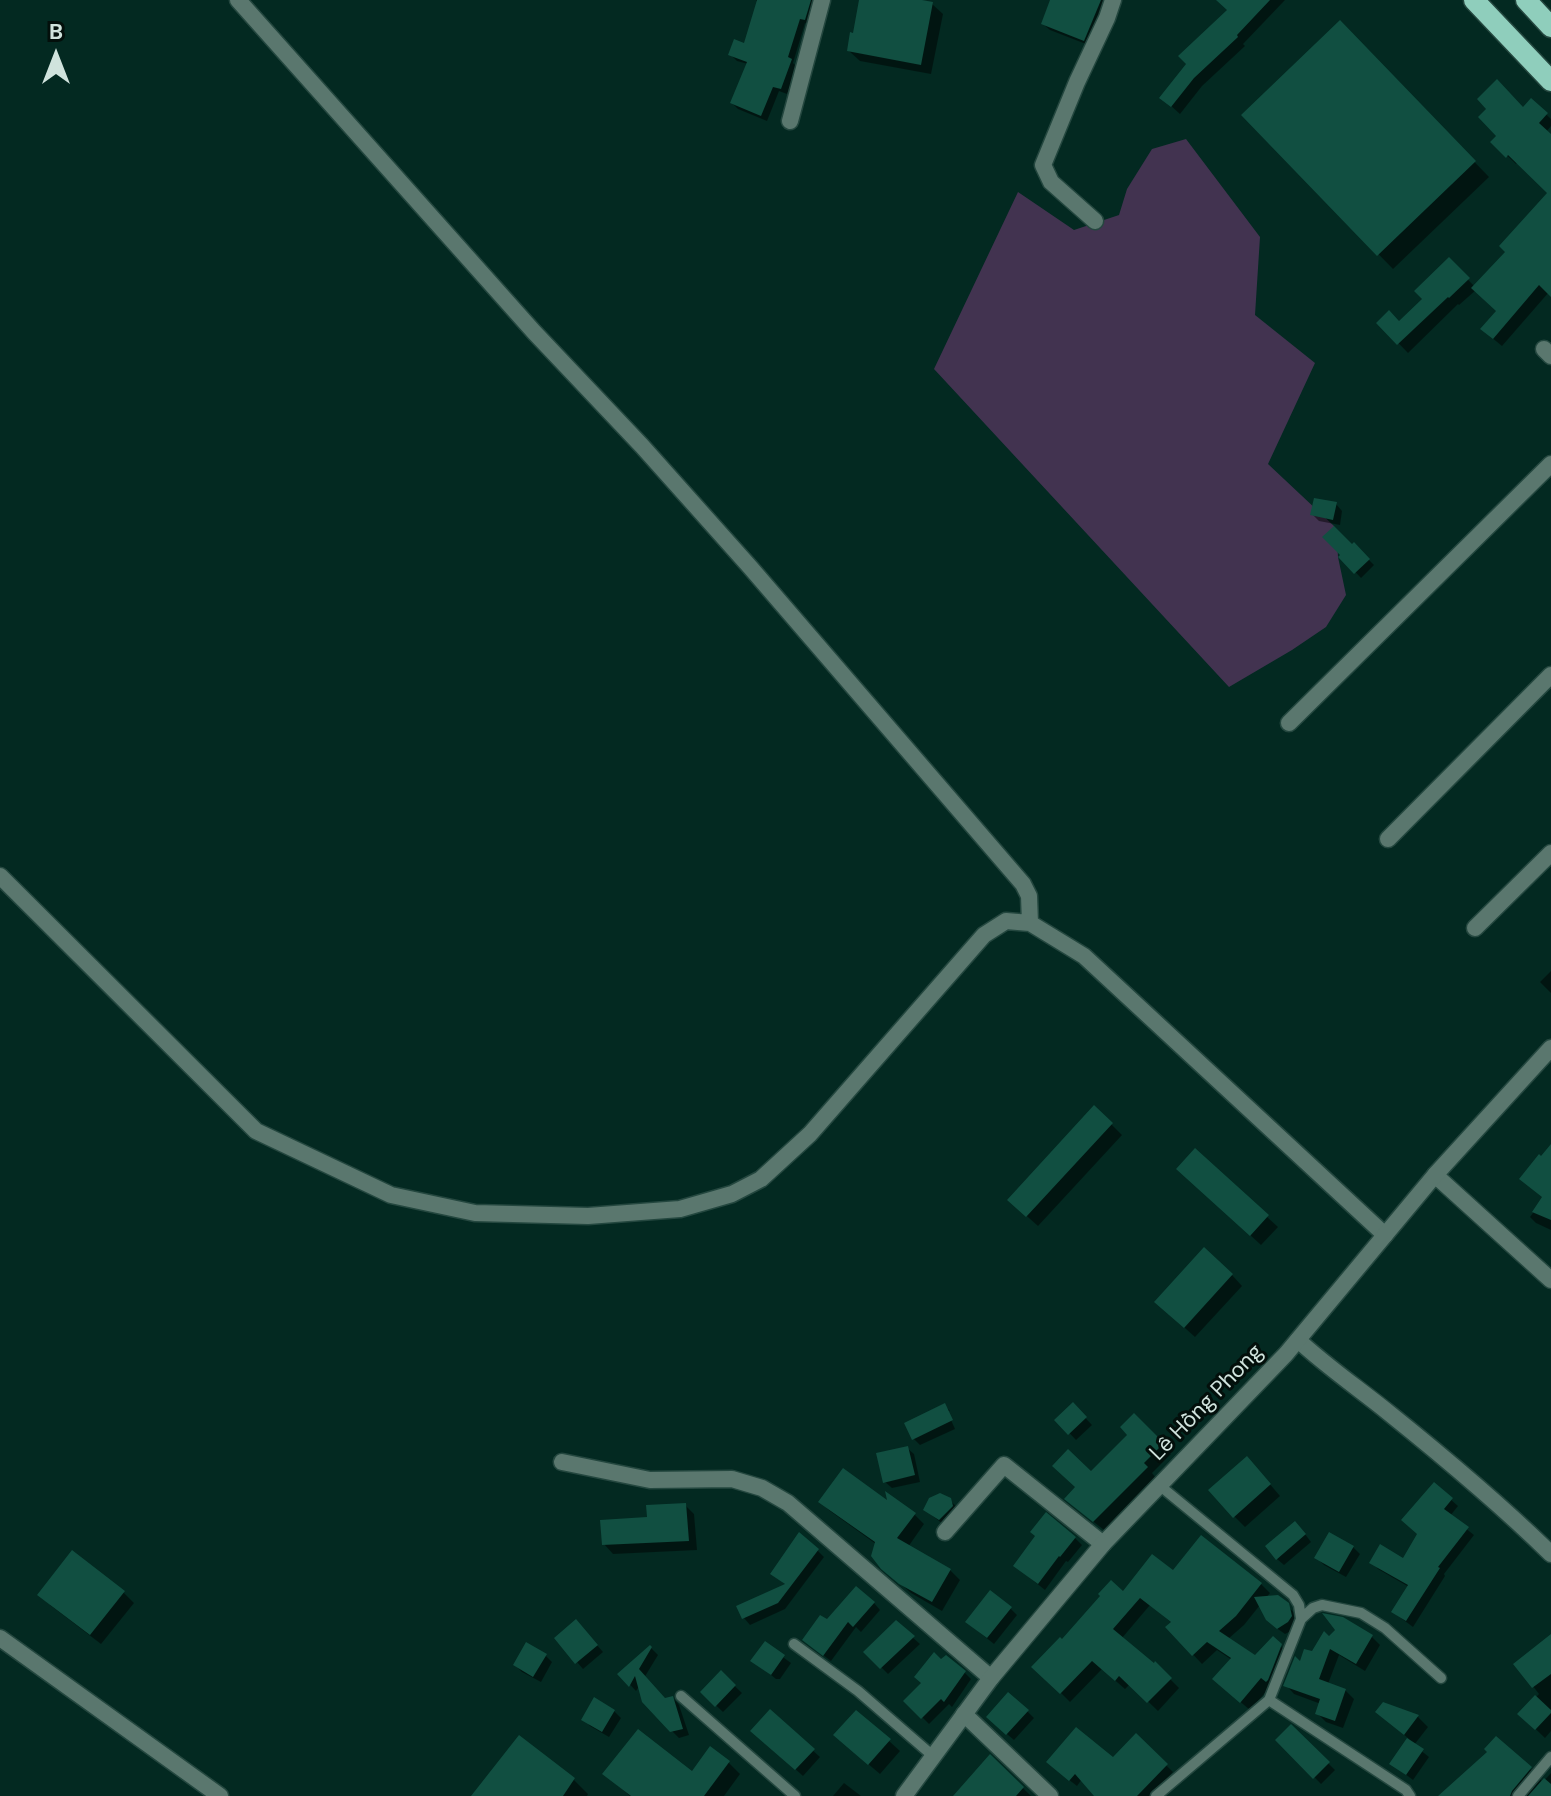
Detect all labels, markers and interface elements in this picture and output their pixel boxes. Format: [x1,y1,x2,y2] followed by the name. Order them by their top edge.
[16,16,96,96] north arrow
[49,17,63,46] text: B
[1145,1339,1269,1467] street label: Lê Hồng Phong

